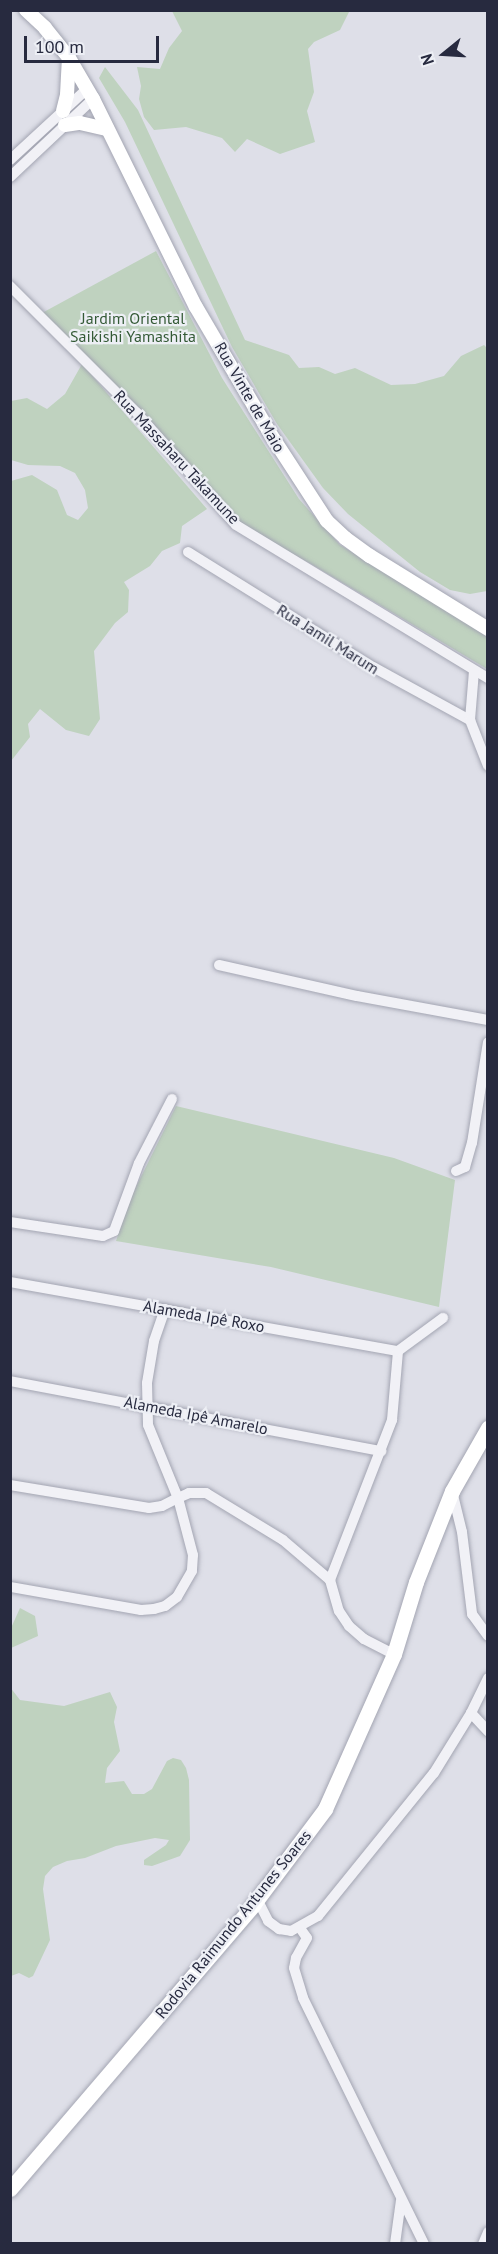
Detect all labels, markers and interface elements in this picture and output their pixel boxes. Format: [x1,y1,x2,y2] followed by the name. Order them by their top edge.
[27,24,162,62] scale bar
[414,24,474,84] north arrow
[35,35,84,58] text: 100 m
[416,51,438,68] text: N
[70,308,196,346] park label: Jardim Oriental Saikishi Yamashita
[211,338,289,456] street label: Rua Vinte de Maio
[110,386,244,528] street label: Rua Massaharu Takamune
[273,600,383,678] street label: Rua Jamil Marum
[142,1296,266,1336] street label: Alameda Ipê Roxo
[122,1392,270,1438] street label: Alameda Ipê Amarelo
[151,1826,315,2022] street label: Rodovia Raimundo Antunes Soares

